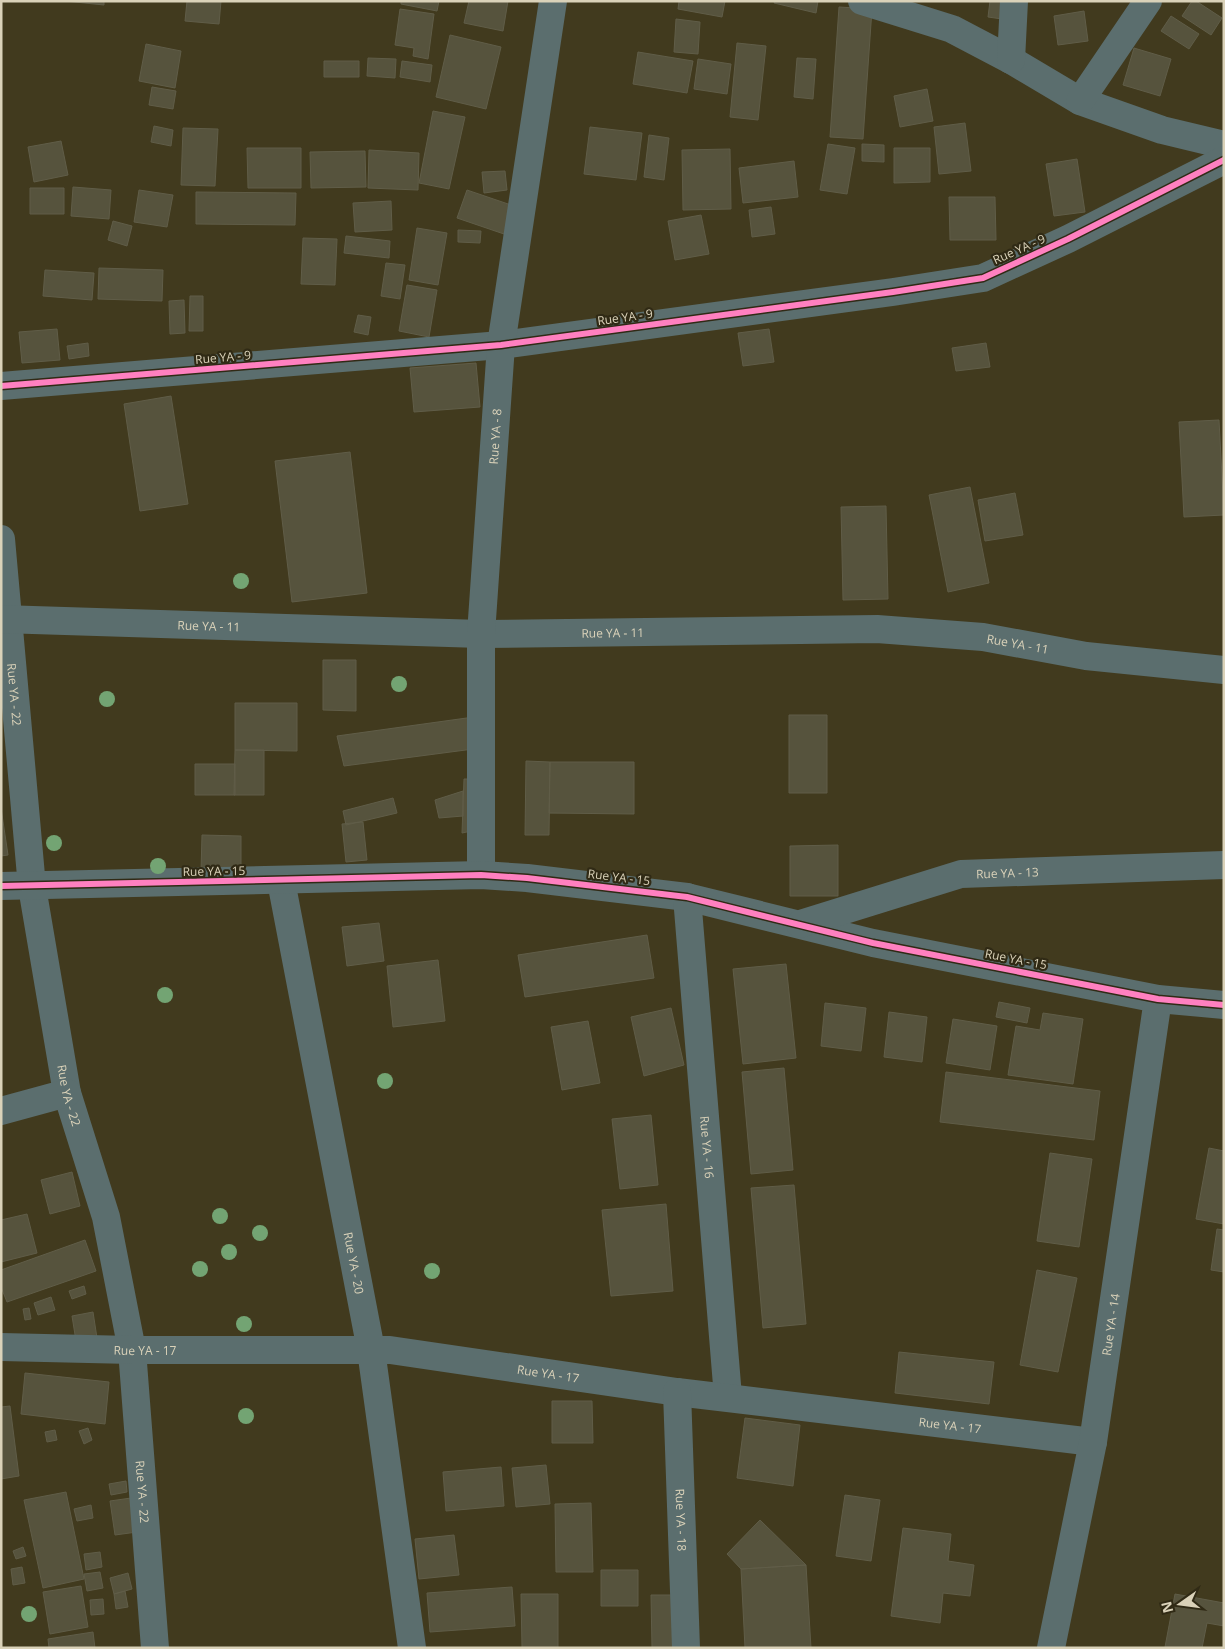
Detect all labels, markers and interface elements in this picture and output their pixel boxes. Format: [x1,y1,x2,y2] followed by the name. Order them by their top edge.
[990,230,1048,268] street label: Rue YA - 9
[596,305,654,329] street label: Rue YA - 9
[194,346,252,368] street label: Rue YA - 9
[484,408,505,465] street label: Rue YA - 8
[177,616,241,635] street label: Rue YA - 11
[581,623,644,641] street label: Rue YA - 11
[985,629,1050,657] street label: Rue YA - 11
[4,662,26,727] street label: Rue YA - 22
[182,862,246,880] street label: Rue YA - 15
[976,863,1039,882] street label: Rue YA - 13
[587,865,651,889] street label: Rue YA - 15
[984,945,1049,973] street label: Rue YA - 15
[54,1063,85,1128] street label: Rue YA - 22
[696,1115,719,1179] street label: Rue YA - 16
[340,1231,369,1296] street label: Rue YA - 20
[1097,1292,1123,1357] street label: Rue YA - 14
[113,1341,177,1359] street label: Rue YA - 17
[516,1360,581,1386] street label: Rue YA - 17
[918,1413,982,1437] street label: Rue YA - 17
[132,1460,154,1524] street label: Rue YA - 22
[672,1488,691,1552] street label: Rue YA - 18
[1155,1579,1205,1629] north arrow
[1156,1599,1177,1615] text: N

